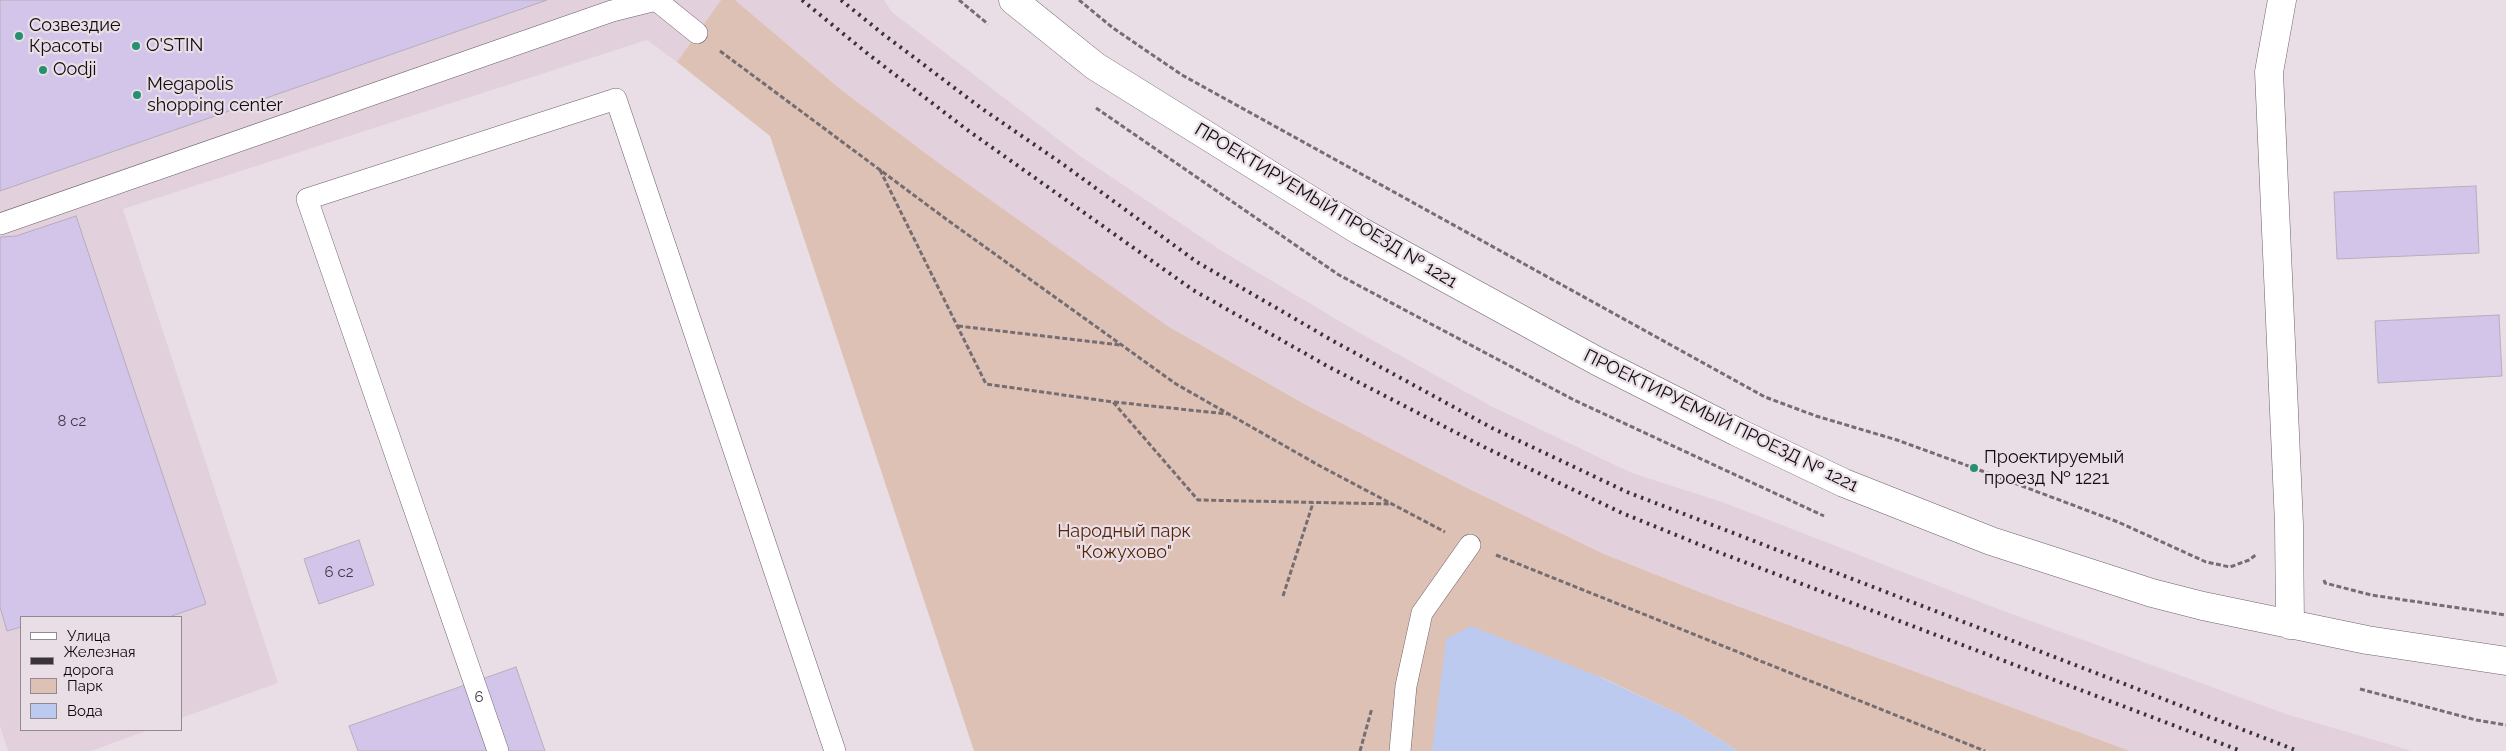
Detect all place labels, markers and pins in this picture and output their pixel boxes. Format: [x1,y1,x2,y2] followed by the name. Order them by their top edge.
[29,15,120,58] place label: Созвездие Красоты
[13,30,25,42] marker: Созвездие Красоты
[146,35,203,57] place label: O'STIN
[130,40,142,52] marker: O'STIN
[53,59,96,81] place label: Oodji
[37,64,49,76] marker: Oodji
[147,74,283,116] place label: Megapolis shopping center
[131,89,143,101] marker: Megapolis shopping center
[1984,447,2124,489] place label: Проектируемый проезд № 1221
[1968,462,1980,474] marker: Проектируемый проезд № 1221

